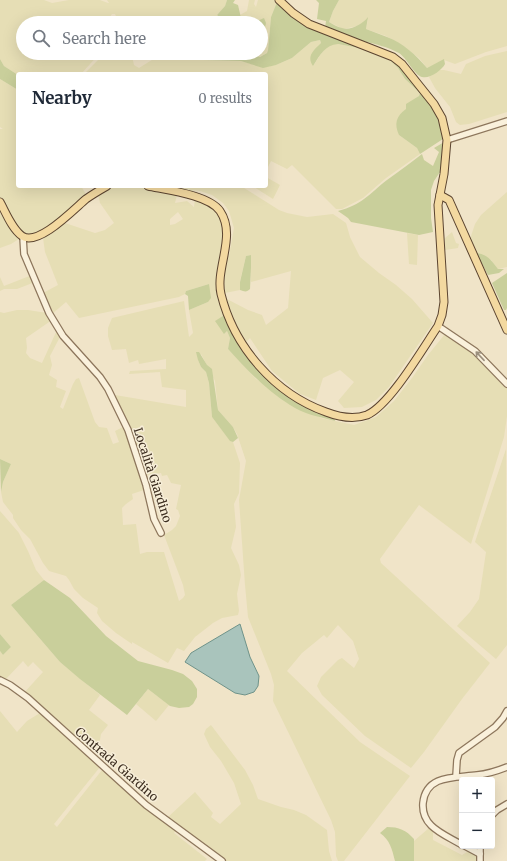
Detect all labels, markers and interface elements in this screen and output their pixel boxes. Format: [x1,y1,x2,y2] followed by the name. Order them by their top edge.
[16,16,268,60] search box
[30,27,52,49] icon: search
[62,29,146,48] text: Search here
[32,87,92,109] text: Nearby
[198,90,252,107] text: 0 results
[476,351,485,361] one-way arrow
[131,426,175,524] street label: Località Giardino
[72,724,162,804] street label: Contrada Giardino
[459,777,495,849] map controls
[459,777,495,813] button: +
[459,813,495,849] button: −

